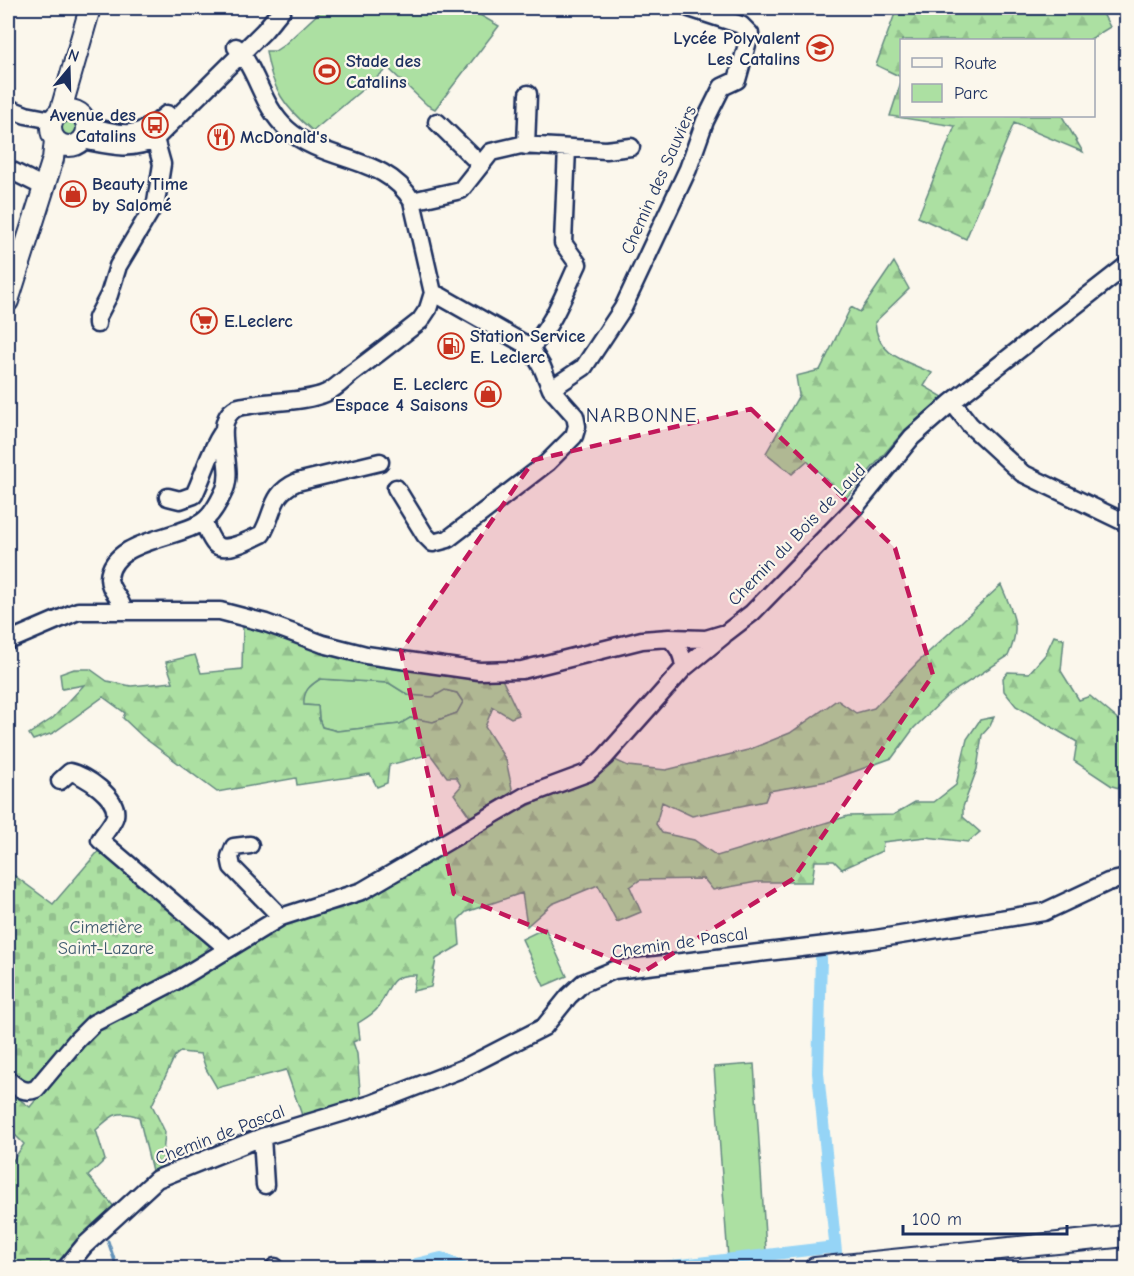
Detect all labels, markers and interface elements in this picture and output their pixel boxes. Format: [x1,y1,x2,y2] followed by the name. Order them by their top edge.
[673,28,801,70] place label: Lycée Polyvalent Les Catalins
[805,33,835,63] school or university icon: Lycée Polyvalent Les Catalins
[39,39,99,99] north arrow
[900,39,1095,117] legend
[66,46,81,66] text: N
[346,51,421,93] place label: Stade des Catalins
[954,53,997,74] text: Route
[312,56,342,86] sports icon: Stade des Catalins
[954,83,988,104] text: Parc
[617,102,701,258] street label: Chemin des Sauviers
[50,105,136,147] place label: Avenue des Catalins
[140,110,170,140] bus stop icon: Avenue des Catalins
[206,122,236,152] restaurant icon: McDonald's
[240,127,328,148] place label: McDonald's
[92,174,188,216] place label: Beauty Time by Salomé
[58,179,88,209] shop icon: Beauty Time by Salomé
[189,306,219,336] supermarket icon: E.Leclerc
[224,311,293,332] place label: E.Leclerc
[470,326,586,368] place label: Station Service E. Leclerc
[436,331,466,361] fuel station icon: Station Service E. Leclerc
[335,374,469,416] place label: E. Leclerc Espace 4 Saisons
[473,379,503,409] shop icon: E. Leclerc Espace 4 Saisons
[586,404,698,427] district label: NARBONNE
[724,460,870,610] street label: Chemin du Bois de Laud
[58,917,154,959] park label: Cimetière Saint-Lazare
[611,923,749,963] street label: Chemin de Pascal
[152,1101,288,1169] street label: Chemin de Pascal
[903,1198,1066,1236] scale bar
[912,1209,962,1230] text: 100 m

